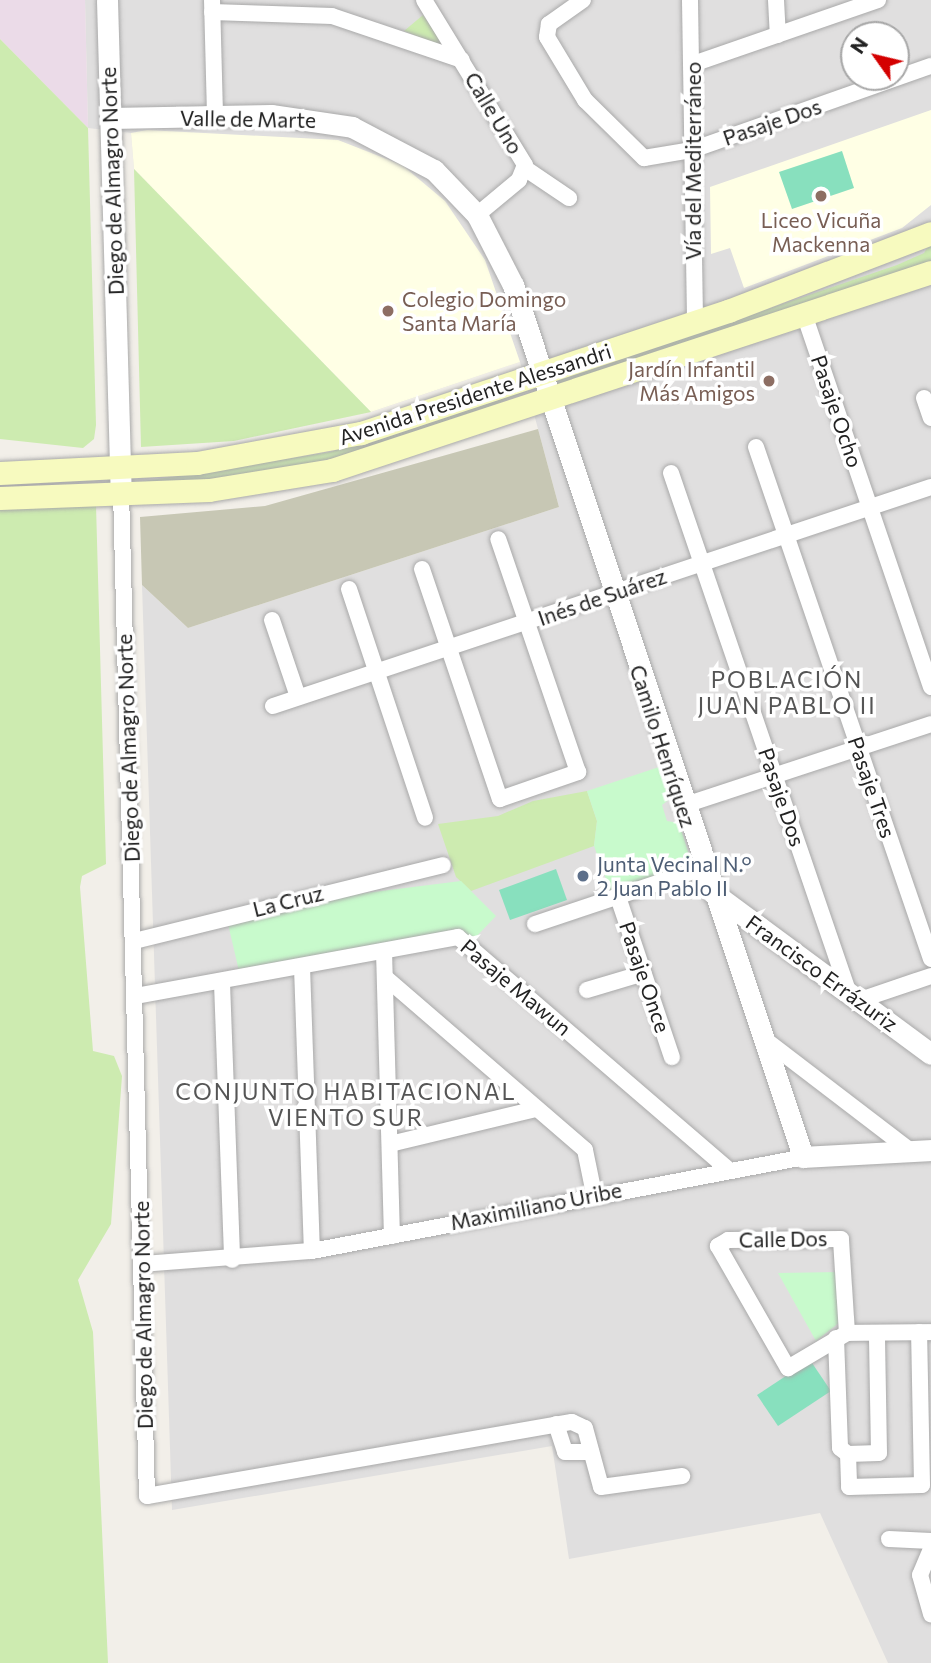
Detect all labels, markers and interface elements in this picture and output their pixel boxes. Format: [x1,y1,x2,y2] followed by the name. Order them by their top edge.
[840,21,910,91] north arrow
[845,33,872,57] text: N
[680,62,706,260] street label: Vía del Mediterráneo
[95,66,129,296] street label: Diego de Almagro Norte
[460,67,528,159] street label: Calle Uno
[719,93,825,151] street label: Pasaje Dos
[180,105,316,133] street label: Valle de Marte
[813,188,829,204] marker: Liceo Vicuña Mackenna
[761,207,881,257] place label: Liceo Vicuña Mackenna
[402,286,566,336] place label: Colegio Domingo Santa María
[380,303,396,319] marker: Colegio Domingo Santa María
[336,338,614,450] street label: Avenida Presidente Alessandri
[806,351,868,471] street label: Pasaje Ocho
[628,356,755,406] place label: Jardín Infantil Más Amigos
[761,373,777,389] marker: Jardín Infantil Más Amigos
[534,563,670,631] street label: Inés de Suárez
[111,633,145,863] street label: Diego de Almagro Norte
[625,662,701,830] street label: Camilo Henríquez
[699,665,875,719] district label: POBLACIÓN JUAN PABLO II
[843,733,901,841] street label: Pasaje Tres
[753,744,811,850] street label: Pasaje Dos
[597,851,752,901] place label: Junta Vecinal N.° 2 Juan Pablo II
[575,868,591,884] marker: Junta Vecinal N.° 2 Juan Pablo II
[250,880,326,922] street label: La Cruz
[741,909,903,1037] street label: Francisco Errázuriz
[614,918,676,1036] street label: Pasaje Once
[456,934,576,1040] street label: Pasaje Mawun
[178,1077,514,1131] district label: CONJUNTO HABITACIONAL VIENTO SUR
[448,1177,624,1235] street label: Maximiliano Uribe
[128,1201,158,1429] street label: Diego de Almagro Norte
[739,1226,827,1252] street label: Calle Dos

